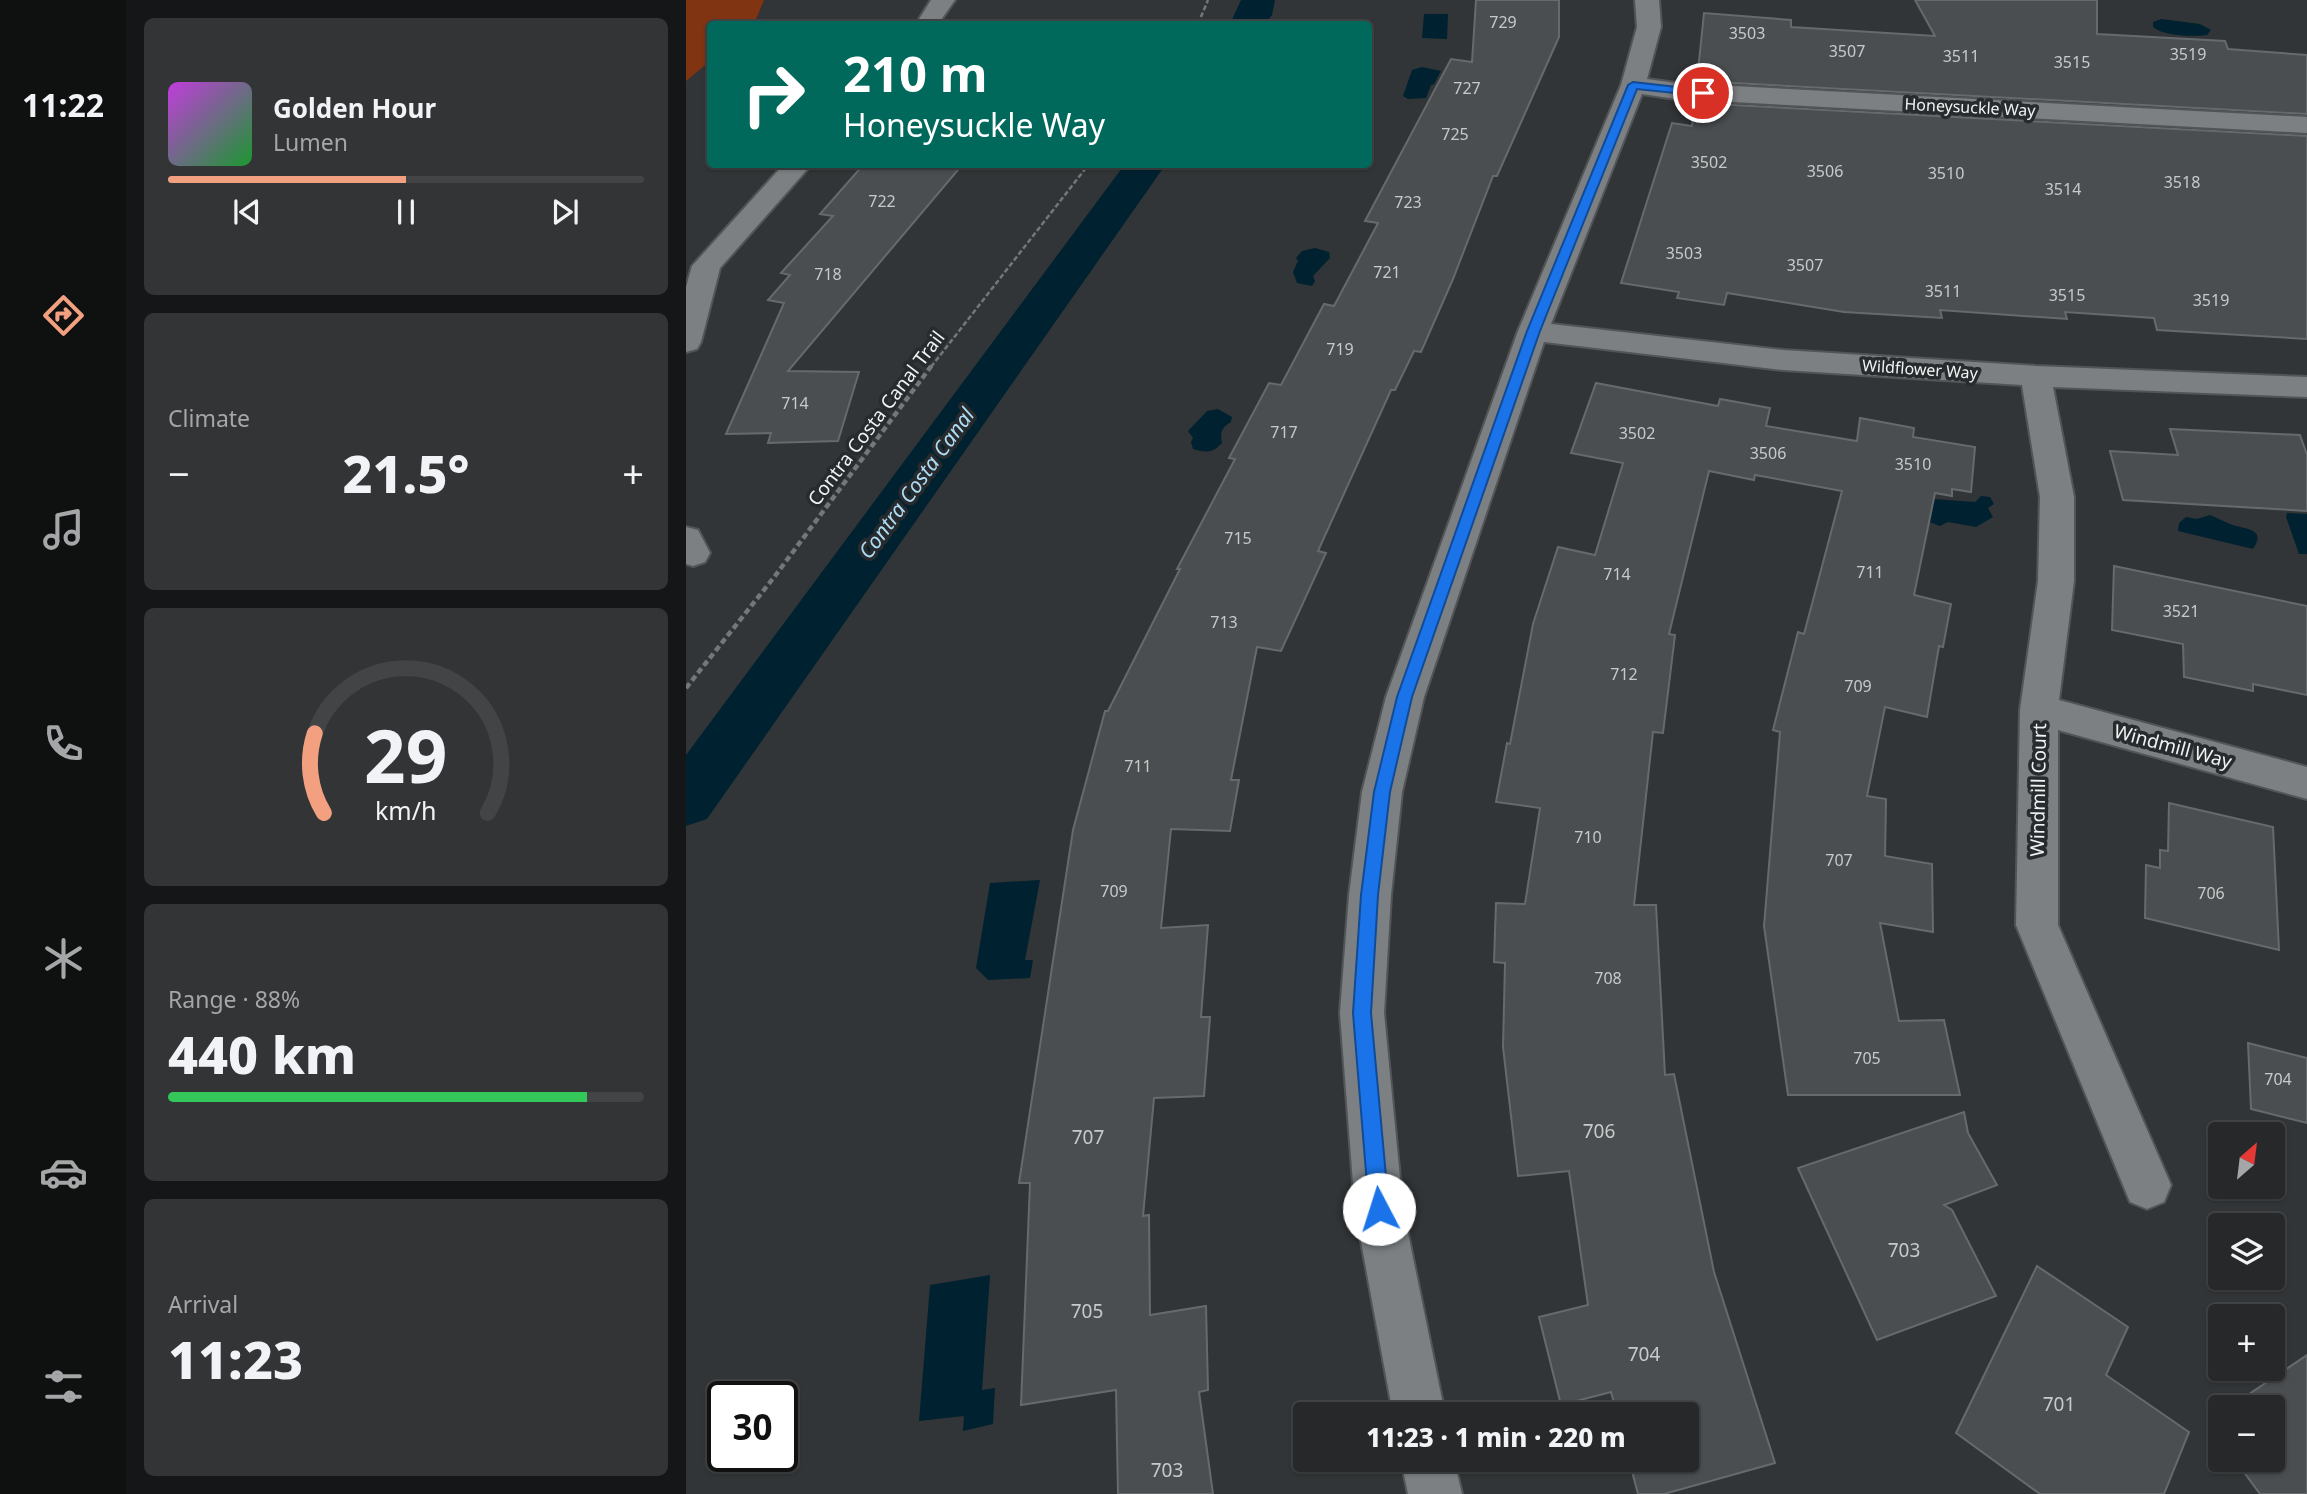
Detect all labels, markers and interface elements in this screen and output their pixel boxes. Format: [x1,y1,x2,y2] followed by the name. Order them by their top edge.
[1489,11,1517,33] house number: 729
[1729,22,1765,44] house number: 3503
[843,40,988,106] text: 210 m
[1829,40,1865,62] house number: 3507
[2170,43,2206,65] house number: 3519
[1943,45,1979,67] house number: 3511
[728,49,819,140] icon: right
[2054,51,2090,73] house number: 3515
[1673,63,1733,123] pin
[1684,74,1722,112] icon: arrive
[1453,77,1481,99] house number: 727
[22,83,104,126] text: 11:22
[273,90,436,126] text: Golden Hour
[1904,93,2037,121] street label: Honeysuckle Way
[843,103,1105,146] text: Honeysuckle Way
[1441,123,1469,145] house number: 725
[273,126,348,158] text: Lumen
[1691,151,1727,173] house number: 3502
[1807,160,1843,182] house number: 3506
[1928,162,1964,184] house number: 3510
[2164,171,2200,193] house number: 3518
[2045,178,2081,200] house number: 3514
[868,190,896,212] house number: 722
[1394,191,1422,213] house number: 723
[228,193,266,231] icon: previous
[387,193,425,231] icon: pause
[546,193,584,231] icon: next
[1666,242,1702,264] house number: 3503
[1787,254,1823,276] house number: 3507
[1373,261,1401,283] house number: 721
[814,263,842,285] house number: 718
[1925,280,1961,302] house number: 3511
[2049,284,2085,306] house number: 3515
[2193,289,2229,311] house number: 3519
[39,291,88,340] icon: directions
[803,326,949,510] street label: Contra Costa Canal Trail
[1326,338,1354,360] house number: 719
[1861,354,1979,384] street label: Wildflower Way
[781,392,809,414] house number: 714
[168,402,250,434] text: Climate
[853,403,979,563] water label: Contra Costa Canal
[1270,421,1298,443] house number: 717
[1619,422,1655,444] house number: 3502
[343,437,469,508] text: 21.5°
[1750,442,1786,464] house number: 3506
[168,447,190,499] text: −
[622,447,644,499] text: +
[1895,453,1931,475] house number: 3510
[39,505,88,554] icon: music
[1224,527,1252,549] house number: 715
[1856,561,1884,583] house number: 711
[1603,563,1631,585] house number: 714
[2163,600,2199,622] house number: 3521
[1210,611,1238,633] house number: 713
[1610,663,1638,685] house number: 712
[1844,675,1872,697] house number: 709
[364,705,448,804] text: 29
[2111,718,2235,774] street label: Windmill Way
[39,719,88,768] icon: phone
[2024,723,2052,857] street label: Windmill Court
[1124,755,1152,777] house number: 711
[375,793,437,827] text: km/h
[1574,826,1602,848] house number: 710
[1825,849,1853,871] house number: 707
[1100,880,1128,902] house number: 709
[2197,882,2225,904] house number: 706
[39,934,88,983] icon: climate
[1594,967,1622,989] house number: 708
[168,983,300,1015] text: Range · 88%
[168,1018,356,1089] text: 440 km
[1853,1047,1881,1069] house number: 705
[2264,1068,2292,1090] house number: 704
[1583,1118,1615,1144] house number: 706
[2208,1122,2286,1199] north arrow
[2208,1122,2285,1472] map controls
[1072,1124,1104,1150] house number: 707
[39,1148,88,1197] icon: car
[1342,1172,1416,1246] position arrow
[2208,1213,2285,1290] button: layers
[1888,1237,1920,1263] house number: 703
[168,1288,238,1320] text: Arrival
[1071,1298,1103,1324] house number: 705
[2208,1304,2285,1381] button: +
[168,1323,303,1394] text: 11:23
[1628,1341,1660,1367] house number: 704
[39,1362,88,1411] icon: filters
[707,1381,798,1472] speed limit sign: 30
[2043,1391,2075,1417] house number: 701
[2208,1395,2285,1472] button: −
[1366,1419,1626,1455] text: 11:23 · 1 min · 220 m
[1151,1457,1183,1483] house number: 703

